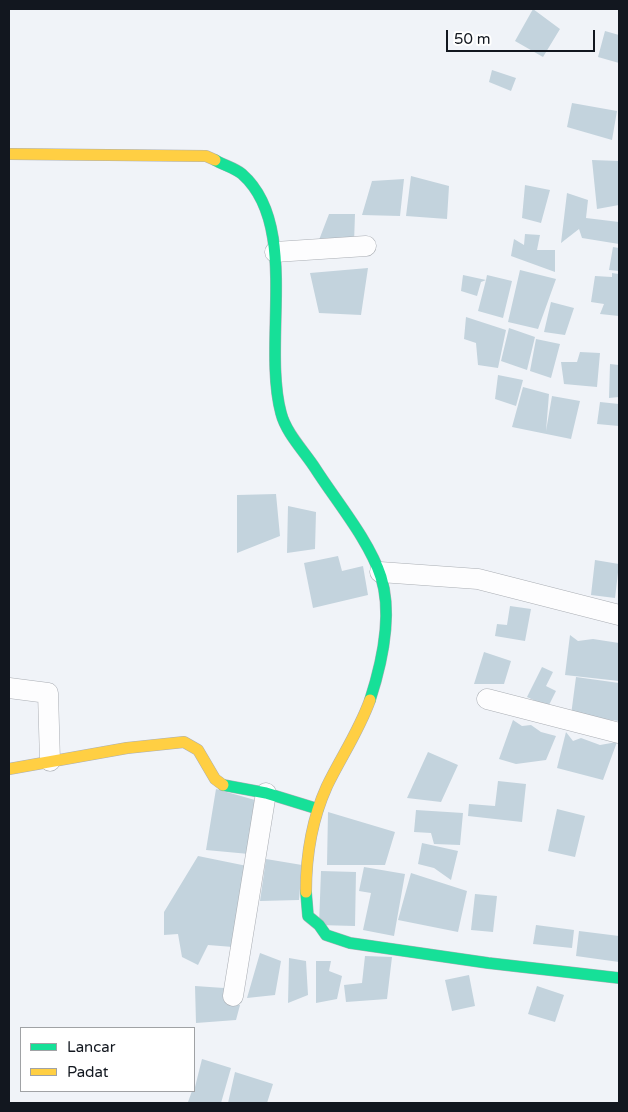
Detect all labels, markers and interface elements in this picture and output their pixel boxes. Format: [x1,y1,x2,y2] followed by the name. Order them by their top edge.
[448,20,597,52] scale bar
[454,30,491,48] text: 50 m
[20,1027,195,1092] legend
[67,1038,115,1056] text: Lancar
[67,1063,109,1081] text: Padat

